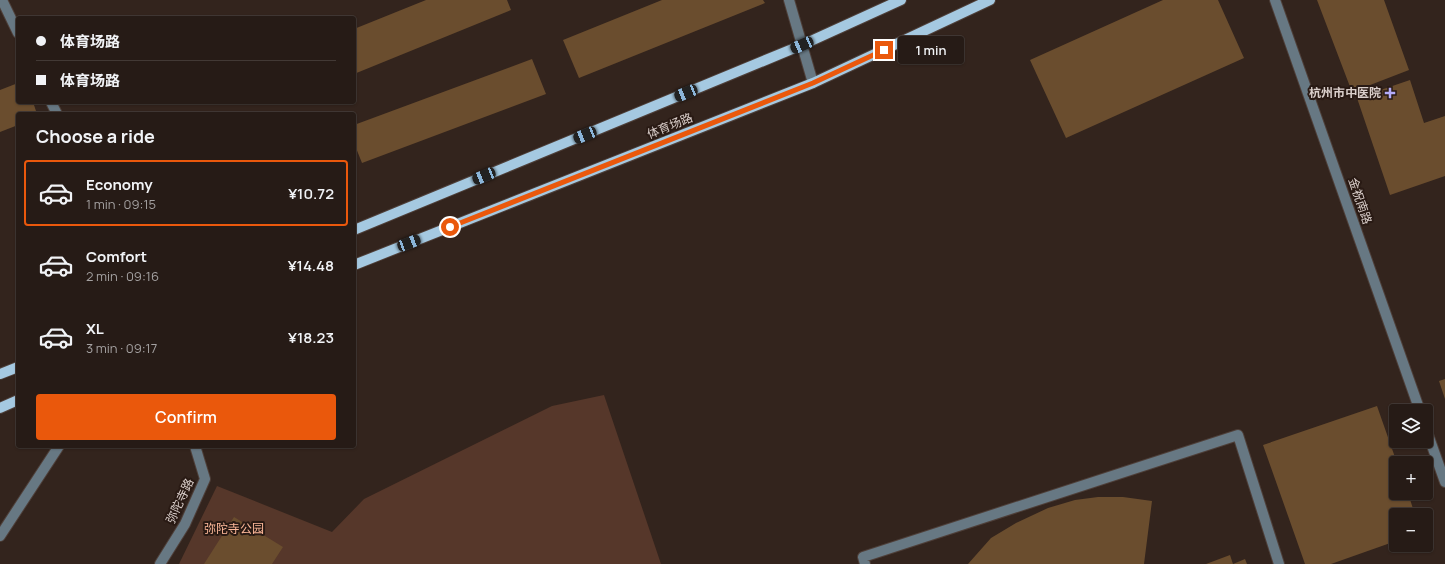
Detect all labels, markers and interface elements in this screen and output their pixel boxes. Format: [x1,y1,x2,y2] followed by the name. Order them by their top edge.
[60,31,120,52] text: 体育场路
[789,35,815,55] car
[898,36,964,64] callout: 1 min
[875,41,893,59] route end
[916,41,947,59] text: 1 min
[60,70,120,91] text: 体育场路
[673,83,699,103] car
[1309,84,1381,101] place label: 杭州市中医院
[1384,87,1396,99] marker: 杭州市中医院
[644,109,695,142] street label: 体育场路
[36,124,155,148] text: Choose a ride
[572,125,598,145] car
[471,166,497,186] car
[86,174,153,195] text: Economy
[38,175,74,211] icon: car
[1345,175,1376,226] street label: 金祝南路
[288,183,334,204] text: ¥10.72
[86,195,156,213] text: 1 min · 09:15
[441,218,459,236] route start
[396,233,422,253] car
[86,246,147,267] text: Comfort
[38,247,74,283] icon: car
[288,255,334,276] text: ¥14.48
[86,267,159,285] text: 2 min · 09:16
[86,318,104,339] text: XL
[38,319,74,355] icon: car
[288,327,334,348] text: ¥18.23
[86,339,157,357] text: 3 min · 09:17
[36,394,336,440] button: Confirm
[1389,404,1433,552] map controls
[1389,404,1433,448] button: layers
[1389,456,1433,500] button: +
[162,475,197,526] street label: 弥陀寺路
[1389,508,1433,552] button: −
[204,520,264,537] park label: 弥陀寺公园

